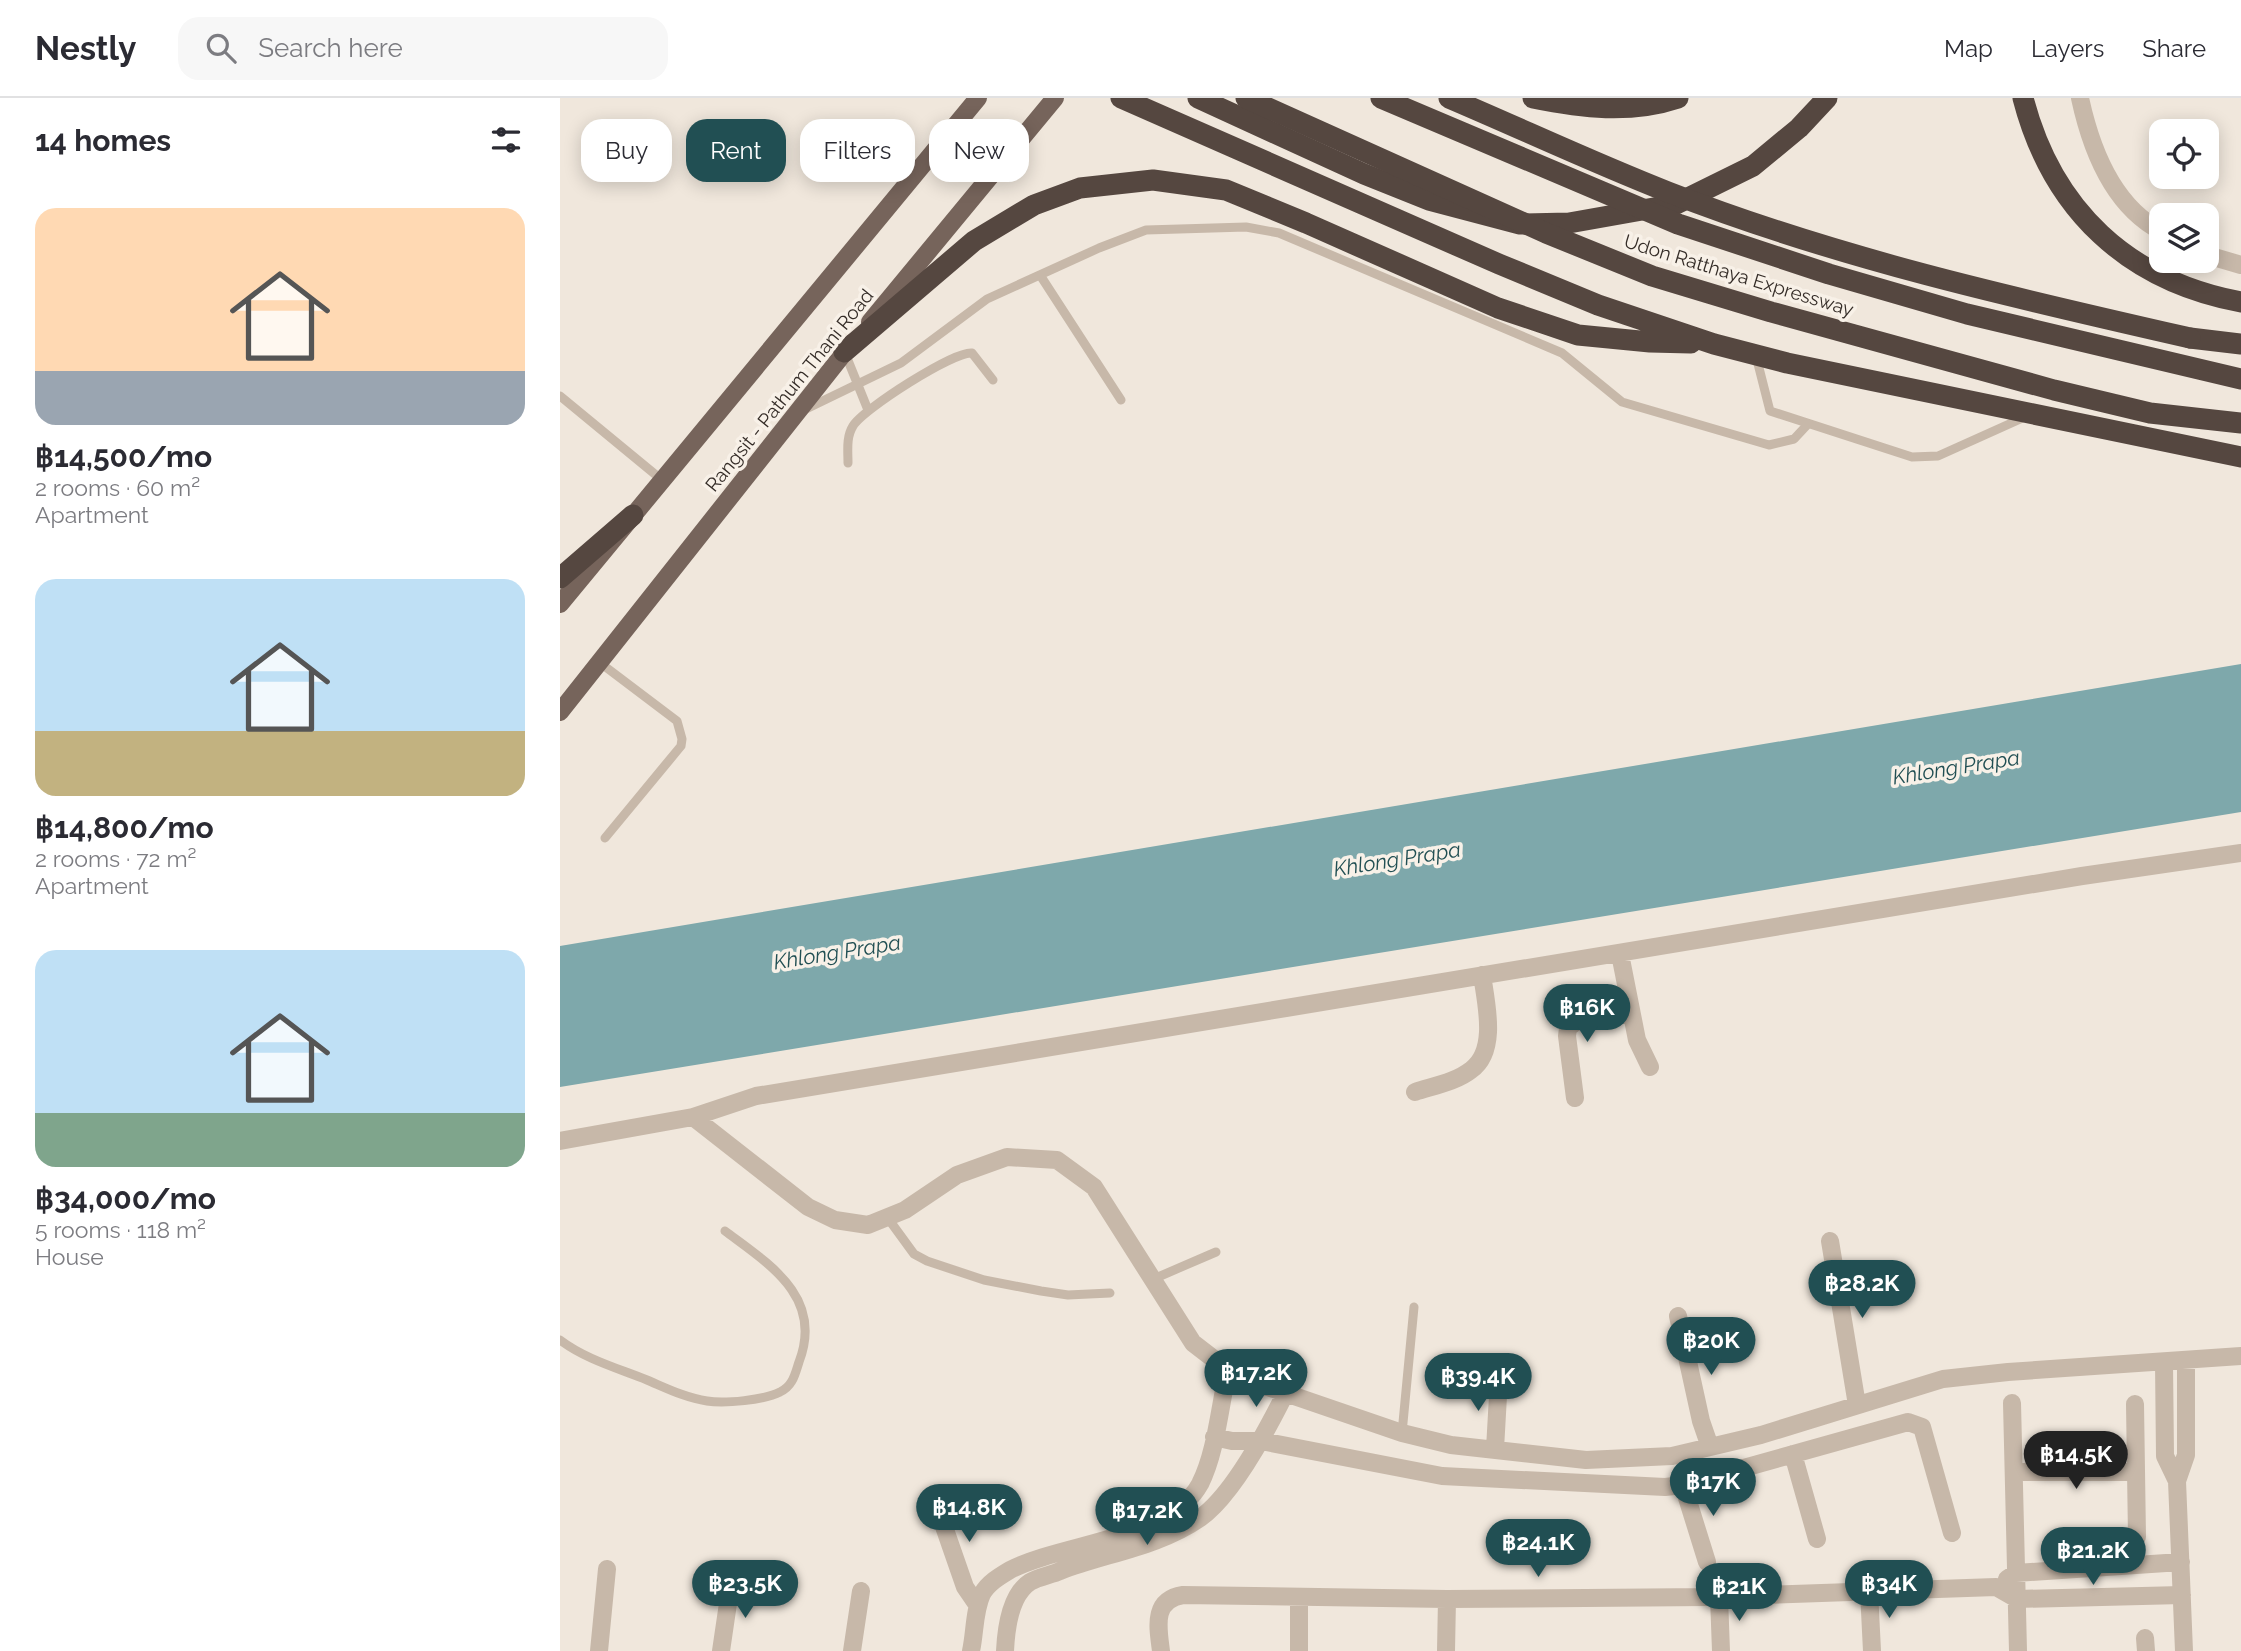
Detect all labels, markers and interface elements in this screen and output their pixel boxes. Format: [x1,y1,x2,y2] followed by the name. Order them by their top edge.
[178,17,668,80] search box
[35,29,136,68] text: Nestly
[202,29,240,67] icon: search
[258,33,403,63] text: Search here
[1944,34,1993,63] text: Map
[2031,34,2104,63] text: Layers
[2142,34,2206,63] text: Share
[581,119,672,182] chip: Buy
[686,119,786,182] chip: Rent
[800,119,915,182] chip: Filters
[929,119,1029,182] chip: New
[2149,119,2219,273] map controls
[2149,119,2219,189] button: locate
[487,121,525,159] icon: filters
[35,123,171,158] text: 14 homes
[2149,203,2219,273] button: layers
[1622,230,1856,320] street label: Udon Ratthaya Expressway
[217,253,343,379] icon: home
[701,284,877,496] street label: Rangsit - Pathum Thani Road
[35,439,212,474] text: ฿14,500/mo
[35,474,200,501] text: 2 rooms · 60 m²
[35,501,149,528] text: Apartment
[217,624,343,750] icon: home
[1891,745,2021,789] water label: Khlong Prapa
[35,810,214,845] text: ฿14,800/mo
[1332,837,1462,881] water label: Khlong Prapa
[35,845,196,872] text: 2 rooms · 72 m²
[35,872,149,899] text: Apartment
[772,930,902,974] water label: Khlong Prapa
[1546,984,1628,1044] pin: ฿16K
[1559,993,1615,1020] text: ฿16K
[217,995,343,1121] icon: home
[35,1181,216,1216] text: ฿34,000/mo
[35,1216,206,1243] text: 5 rooms · 118 m²
[35,1243,104,1270] text: House
[1805,1260,1919,1320] pin: ฿28.2K
[1824,1269,1900,1296] text: ฿28.2K
[1670,1318,1752,1377] pin: ฿20K
[1682,1326,1740,1353] text: ฿20K
[1199,1350,1313,1409] pin: ฿17.2K
[1421,1354,1535,1413] pin: ฿39.4K
[1220,1358,1292,1385] text: ฿17.2K
[1441,1362,1515,1389] text: ฿39.4K
[2019,1432,2133,1491] pin: ฿14.5K
[2040,1440,2112,1467] text: ฿14.5K
[1672,1458,1754,1518] pin: ฿17K
[1686,1467,1740,1494] text: ฿17K
[912,1484,1026,1544] pin: ฿14.8K
[1090,1488,1204,1547] pin: ฿17.2K
[932,1493,1006,1520] text: ฿14.8K
[1111,1496,1183,1523] text: ฿17.2K
[1481,1520,1595,1579] pin: ฿24.1K
[1502,1528,1574,1555] text: ฿24.1K
[2036,1528,2150,1587] pin: ฿21.2K
[2057,1536,2129,1563] text: ฿21.2K
[688,1560,802,1620] pin: ฿23.5K
[1848,1560,1930,1620] pin: ฿34K
[1698,1564,1780,1623] pin: ฿21K
[708,1569,782,1596] text: ฿23.5K
[1861,1569,1917,1596] text: ฿34K
[1712,1572,1766,1599] text: ฿21K

